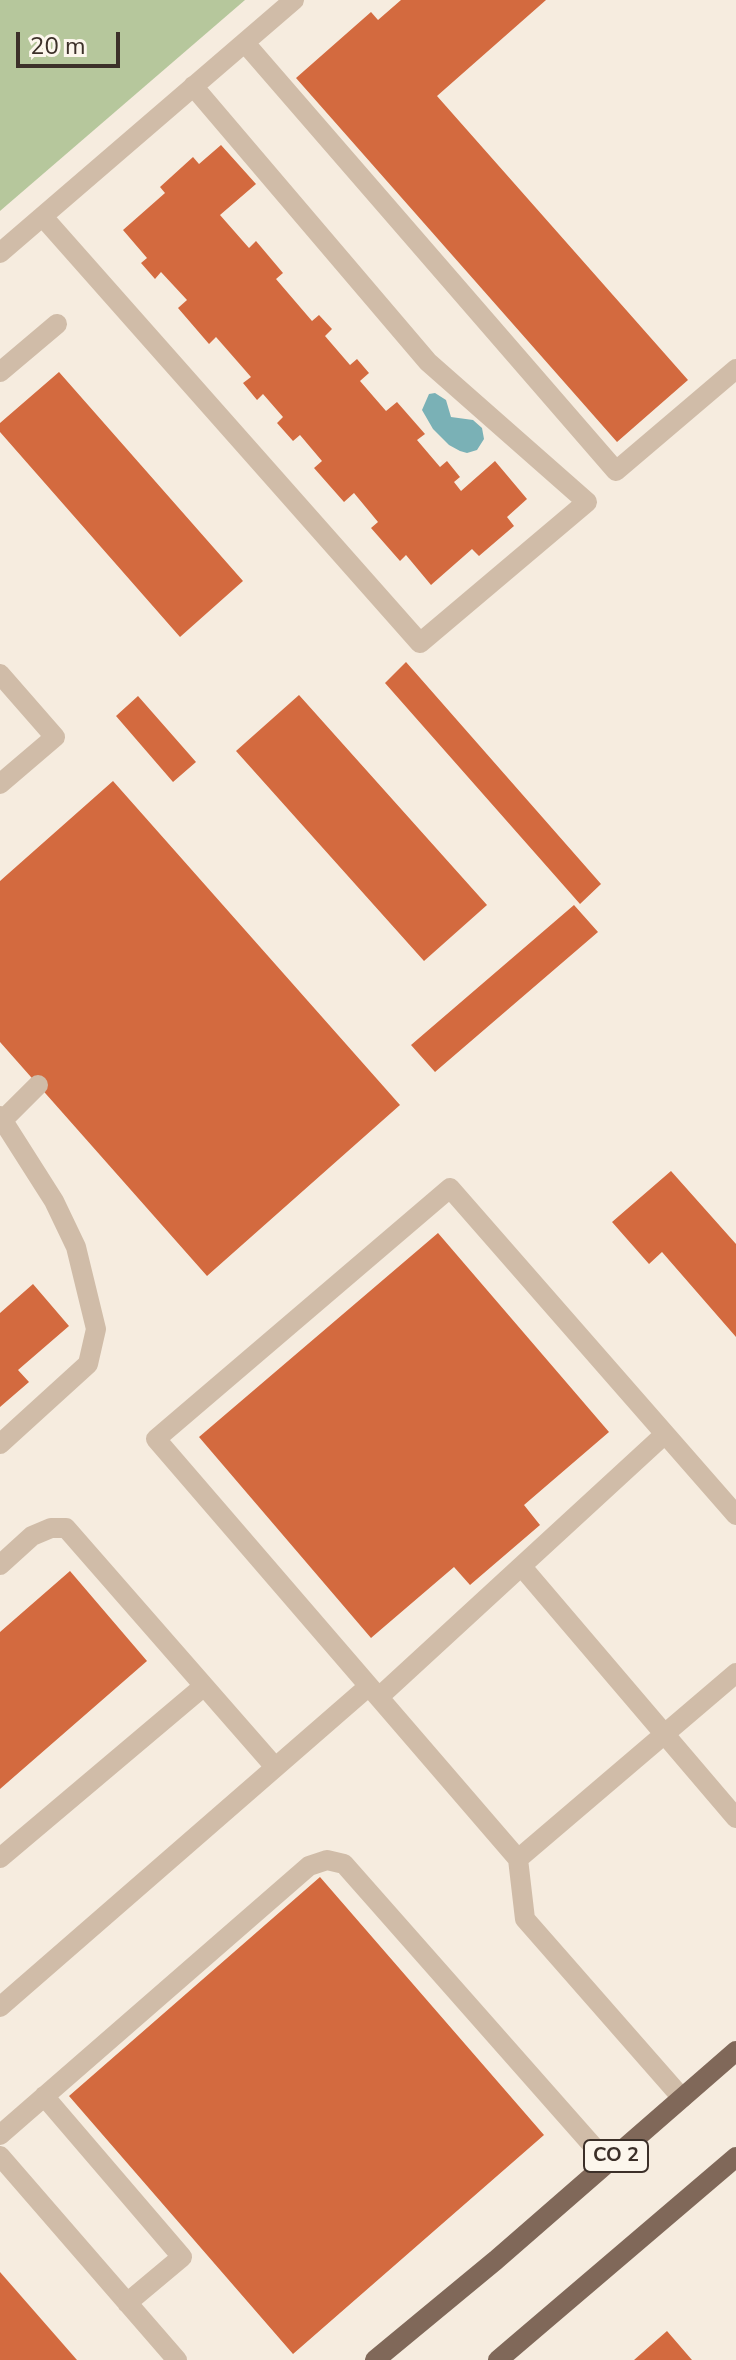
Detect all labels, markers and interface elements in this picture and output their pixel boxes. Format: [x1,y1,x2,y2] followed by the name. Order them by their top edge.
[20,16,124,66] scale bar
[30,30,86,62] text: 20 m
[584,2140,648,2172] road number: CO 2

